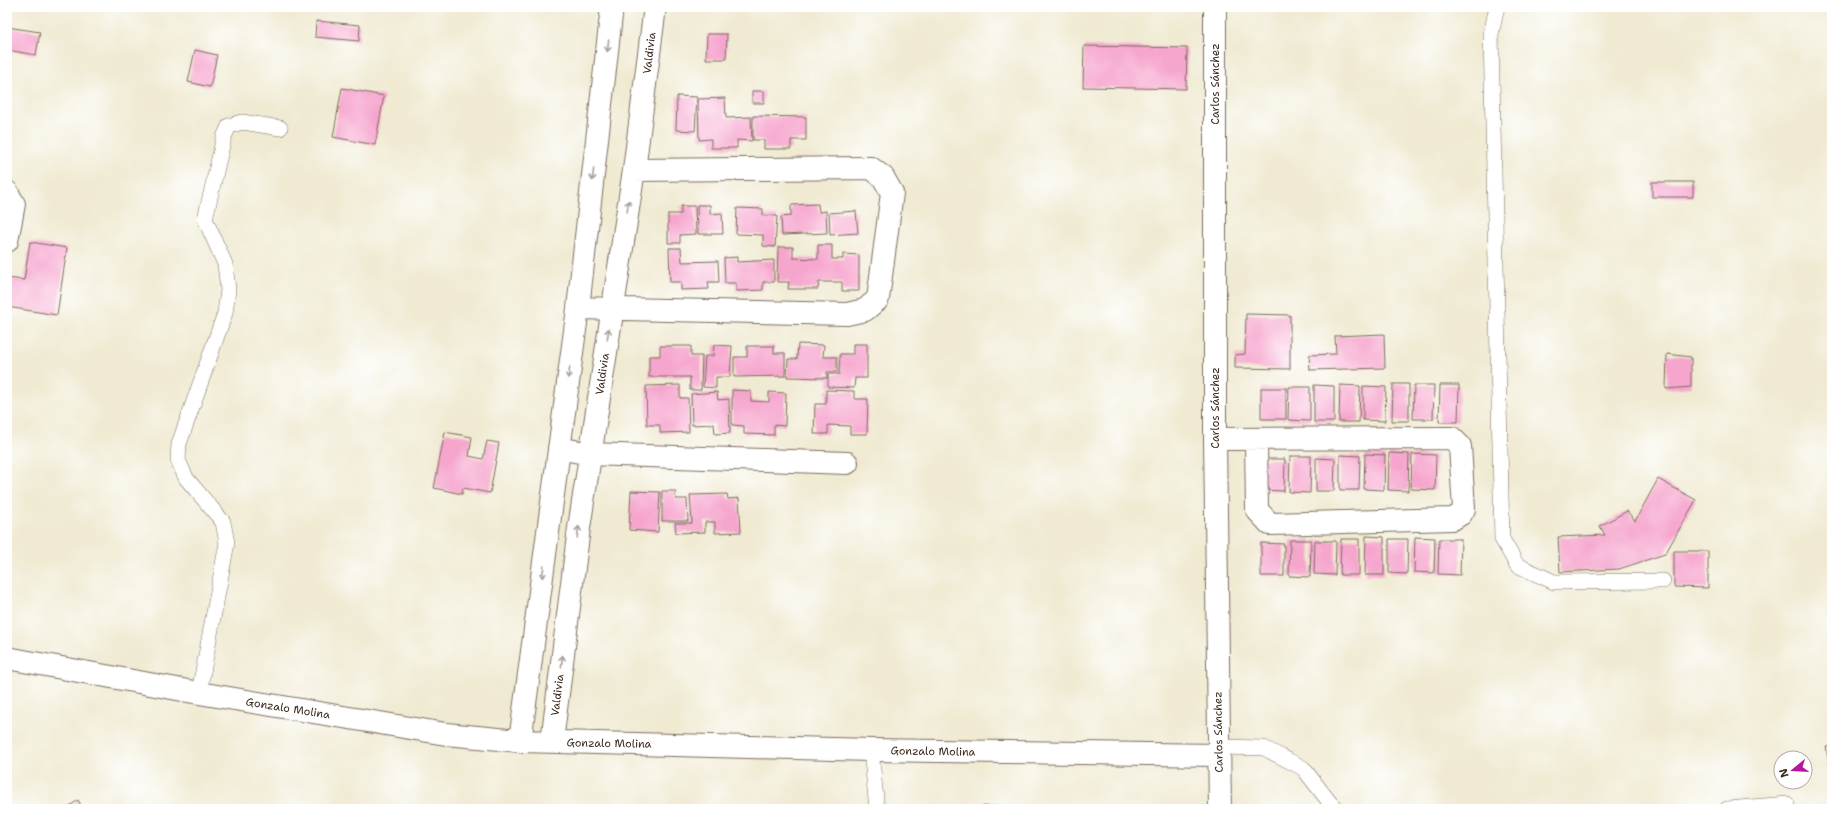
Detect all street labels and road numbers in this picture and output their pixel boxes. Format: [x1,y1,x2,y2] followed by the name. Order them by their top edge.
[639,31,660,75] street label: Valdivia
[1208,43,1223,125] street label: Carlos Sánchez
[592,352,613,396] street label: Valdivia
[1208,367,1223,449] street label: Carlos Sánchez
[547,673,568,717] street label: Valdivia
[1210,691,1227,773] street label: Carlos Sánchez
[245,694,331,723] street label: Gonzalo Molina
[566,735,652,752] street label: Gonzalo Molina
[890,743,976,760] street label: Gonzalo Molina

